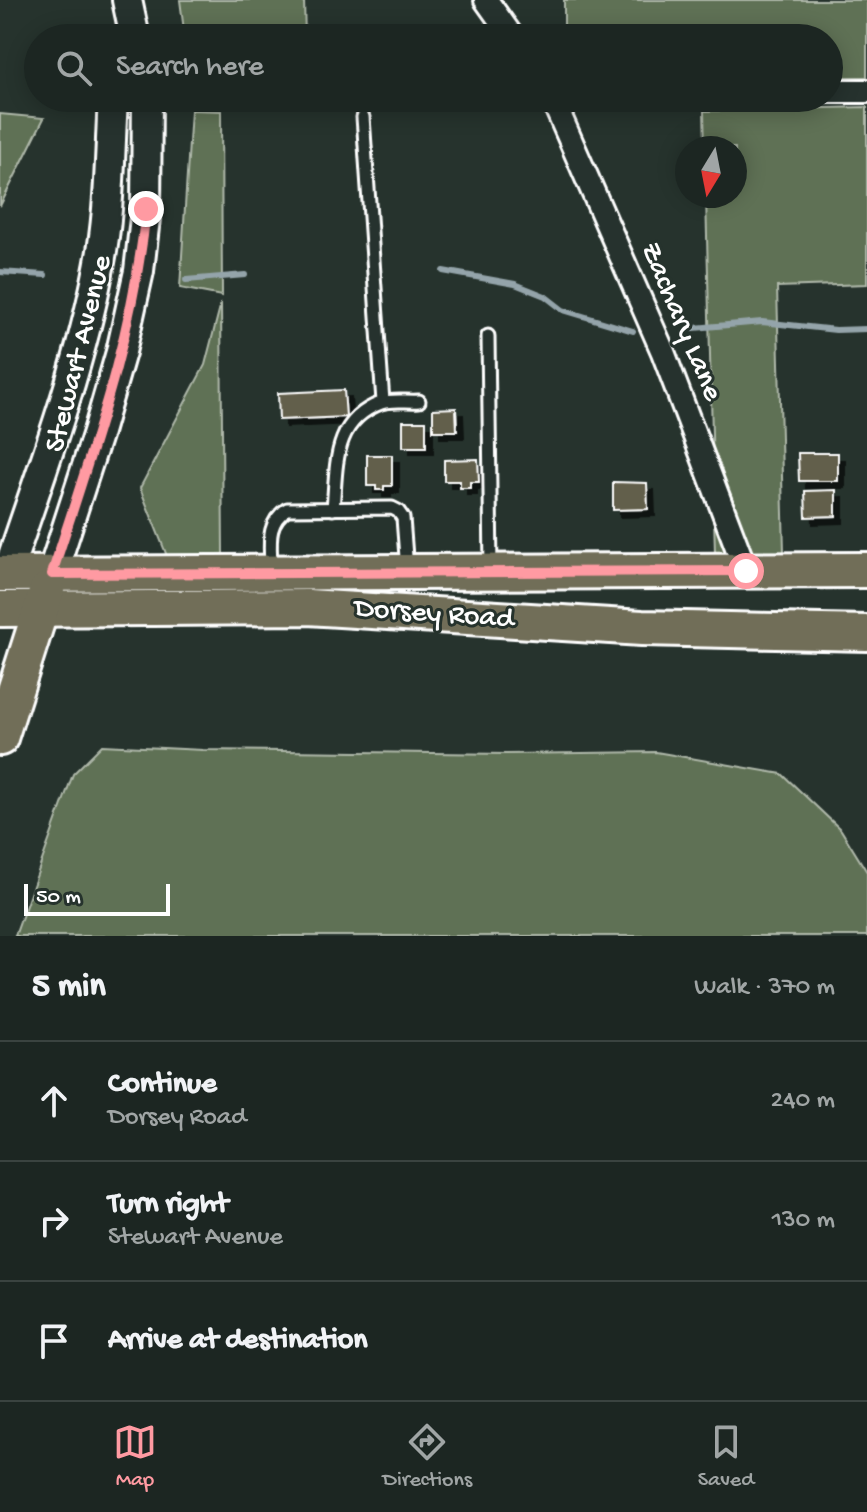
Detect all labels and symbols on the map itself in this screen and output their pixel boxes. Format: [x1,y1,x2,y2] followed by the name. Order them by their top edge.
[675,136,747,208] north arrow
[128,191,164,227] route end
[631,237,729,407] street label: Zachary Lane
[39,251,122,456] street label: Stewart Avenue
[728,553,764,589] route start
[351,592,517,638] street label: Dorsey Road
[24,880,170,916] scale bar

